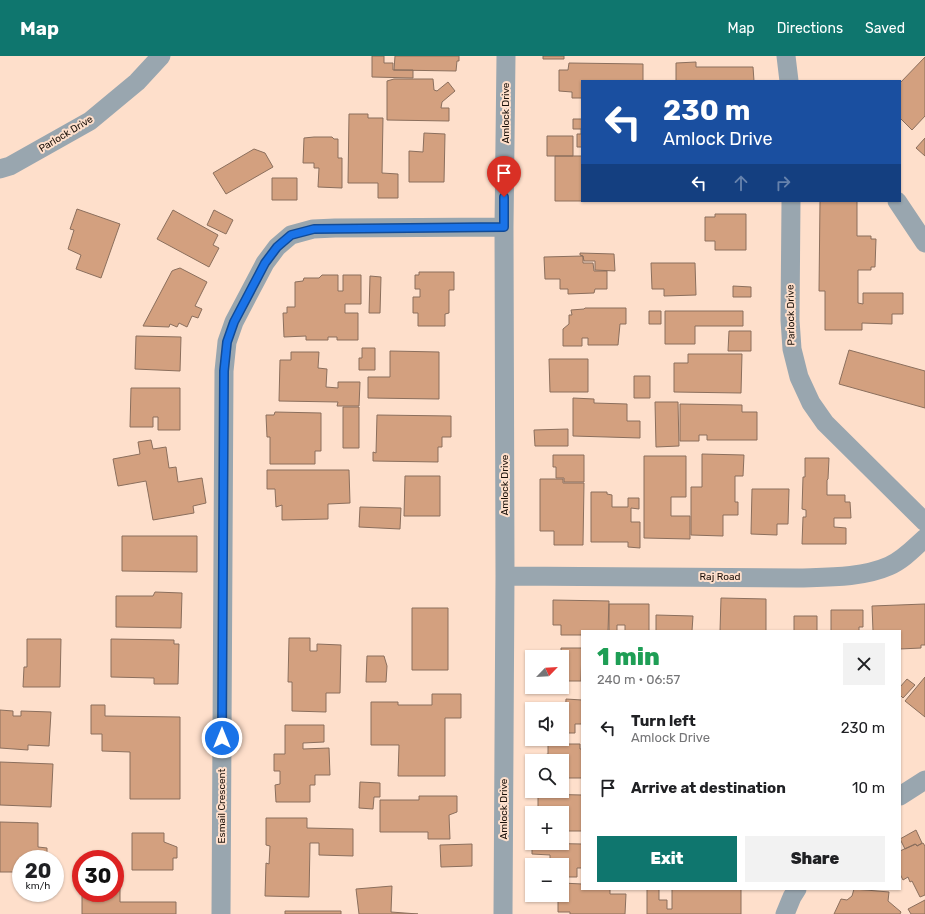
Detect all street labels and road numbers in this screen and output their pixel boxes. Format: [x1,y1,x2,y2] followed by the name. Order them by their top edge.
[500,82,512,143] street label: Amlock Drive
[37,113,96,155] street label: Parlock Drive
[784,284,798,346] street label: Parlock Drive
[499,454,511,515] street label: Amlock Drive
[700,571,740,583] street label: Raj Road
[216,768,228,843] street label: Esmail Crescent
[498,778,510,839] street label: Amlock Drive

